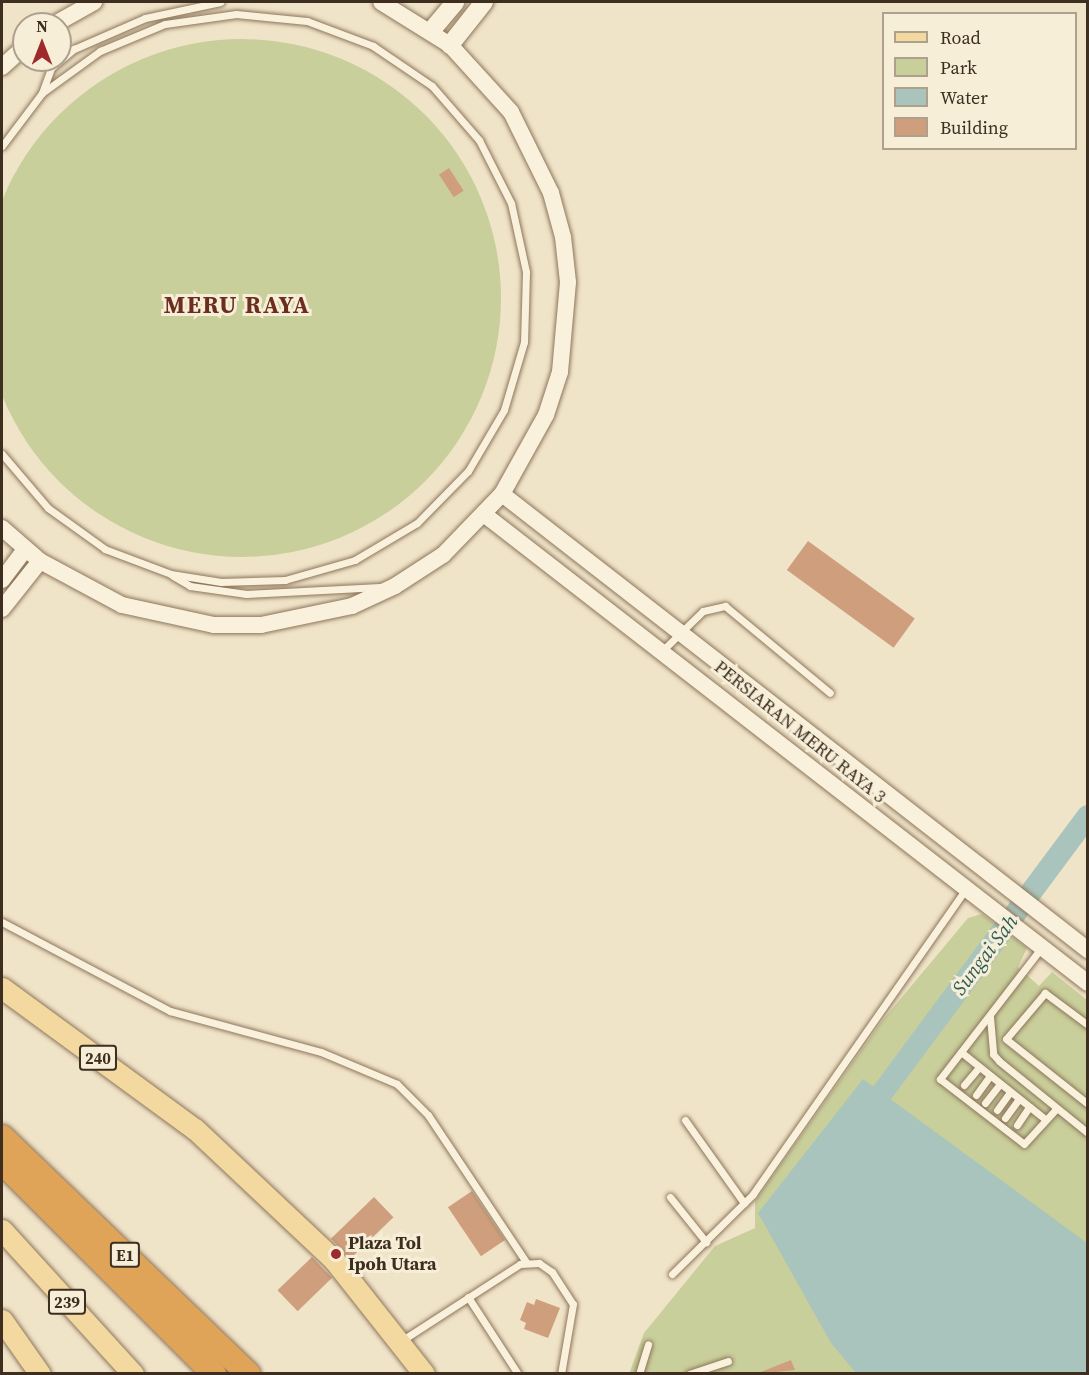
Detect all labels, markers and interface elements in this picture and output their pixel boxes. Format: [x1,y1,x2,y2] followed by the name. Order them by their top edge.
[12,12,72,72] north arrow
[882,12,1077,150] legend
[36,15,48,37] text: N
[940,25,981,50] text: Road
[940,55,977,80] text: Park
[940,85,988,110] text: Water
[940,115,1008,140] text: Building
[164,291,310,319] district label: MERU RAYA
[710,656,890,808] street label: PERSIARAN MERU RAYA 3
[947,910,1023,1000] water label: Sungai Sah
[78,1045,118,1071] road number: 240
[348,1233,437,1276] place label: Plaza Tol Ipoh Utara
[108,1242,142,1268] road number: E1
[329,1247,343,1261] marker: Plaza Tol Ipoh Utara
[48,1289,86,1315] road number: 239

